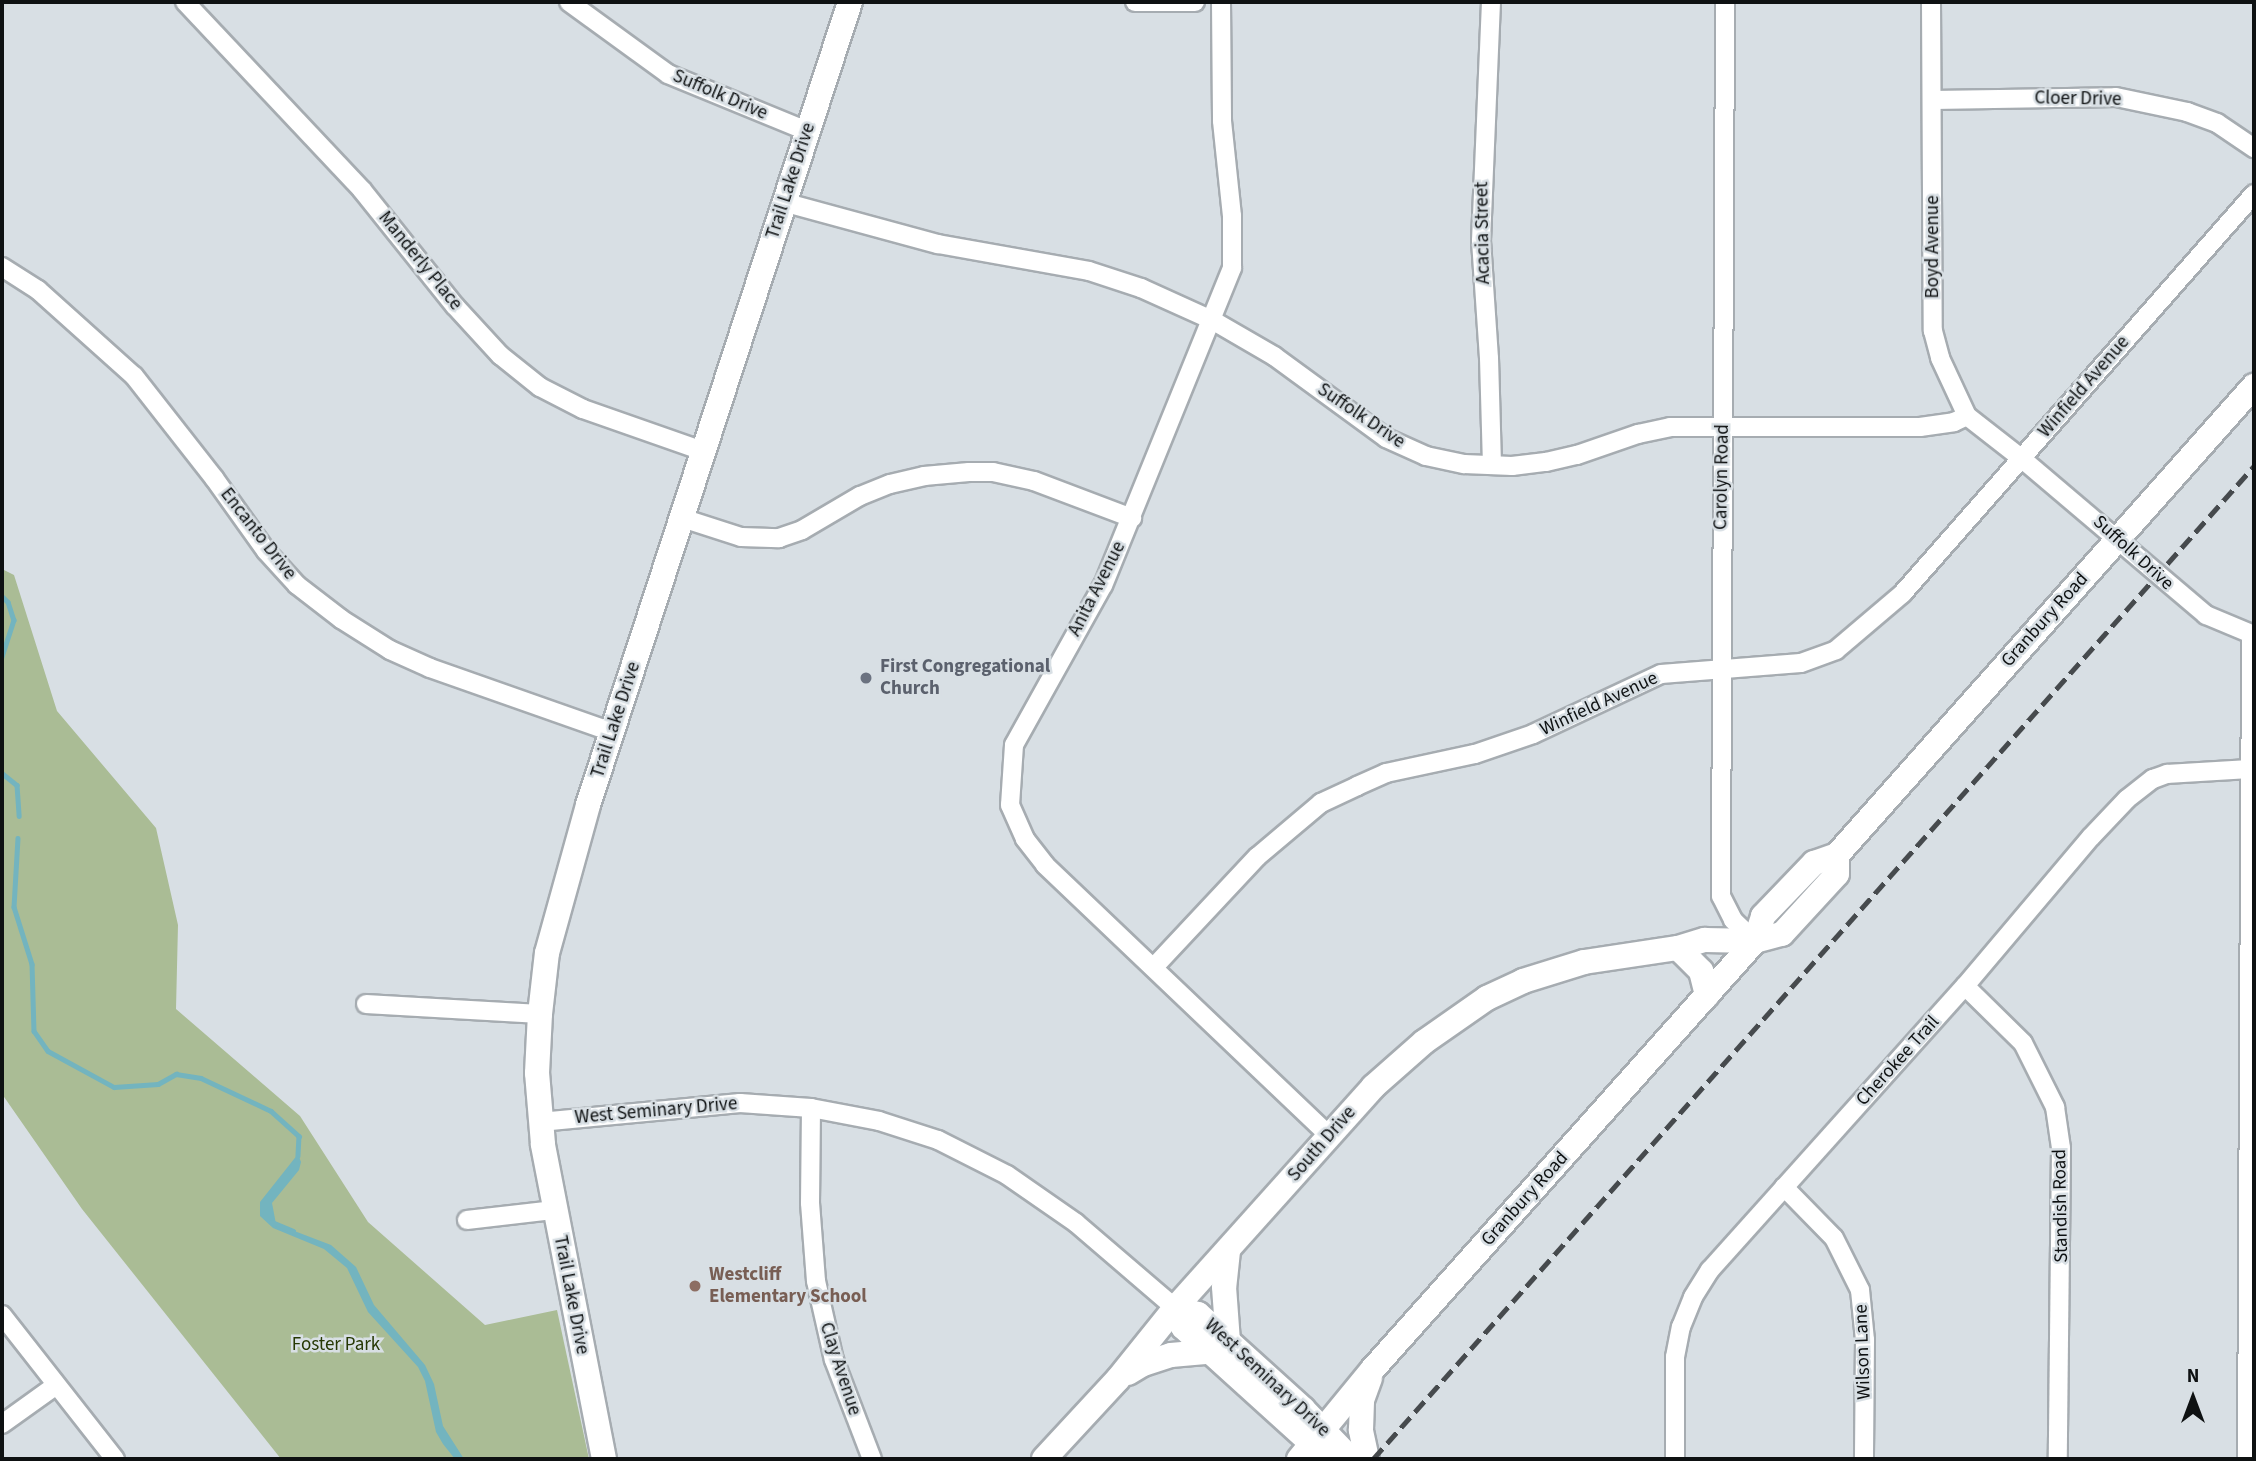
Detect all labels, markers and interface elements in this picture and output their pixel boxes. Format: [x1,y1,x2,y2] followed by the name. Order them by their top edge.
[669,65,771,125] street label: Suffolk Drive
[2034,87,2122,111] street label: Cloer Drive
[762,120,820,242] street label: Trail Lake Drive
[1471,181,1495,285] street label: Acacia Street
[1922,195,1944,299] street label: Boyd Avenue
[373,207,467,315] street label: Manderly Place
[2034,331,2134,443] street label: Winfield Avenue
[1313,378,1409,454] street label: Suffolk Drive
[1710,424,1734,530] street label: Carolyn Road
[215,484,301,584] street label: Encanto Drive
[2088,511,2178,595] street label: Suffolk Drive
[1063,538,1131,640] street label: Anita Avenue
[1997,568,2093,672] street label: Granbury Road
[880,656,1050,700] place label: First Congregational Church
[587,659,645,781] street label: Trail Lake Drive
[1536,667,1662,741] street label: Winfield Avenue
[858,670,874,686] marker: First Congregational Church
[1852,1011,1944,1111] street label: Cherokee Trail
[574,1093,738,1129] street label: West Seminary Drive
[1283,1102,1361,1186] street label: South Drive
[1477,1147,1573,1251] street label: Granbury Road
[2049,1149,2073,1263] street label: Standish Road
[548,1234,594,1356] street label: Trail Lake Drive
[709,1264,867,1308] place label: Westcliff Elementary School
[687,1278,703,1294] marker: Westcliff Elementary School
[1850,1304,1876,1400] street label: Wilson Lane
[1200,1314,1334,1442] street label: West Seminary Drive
[814,1320,866,1418] street label: Clay Avenue
[292,1334,380,1356] park label: Foster Park
[2158,1363,2228,1433] north arrow
[2187,1363,2199,1390] text: N

